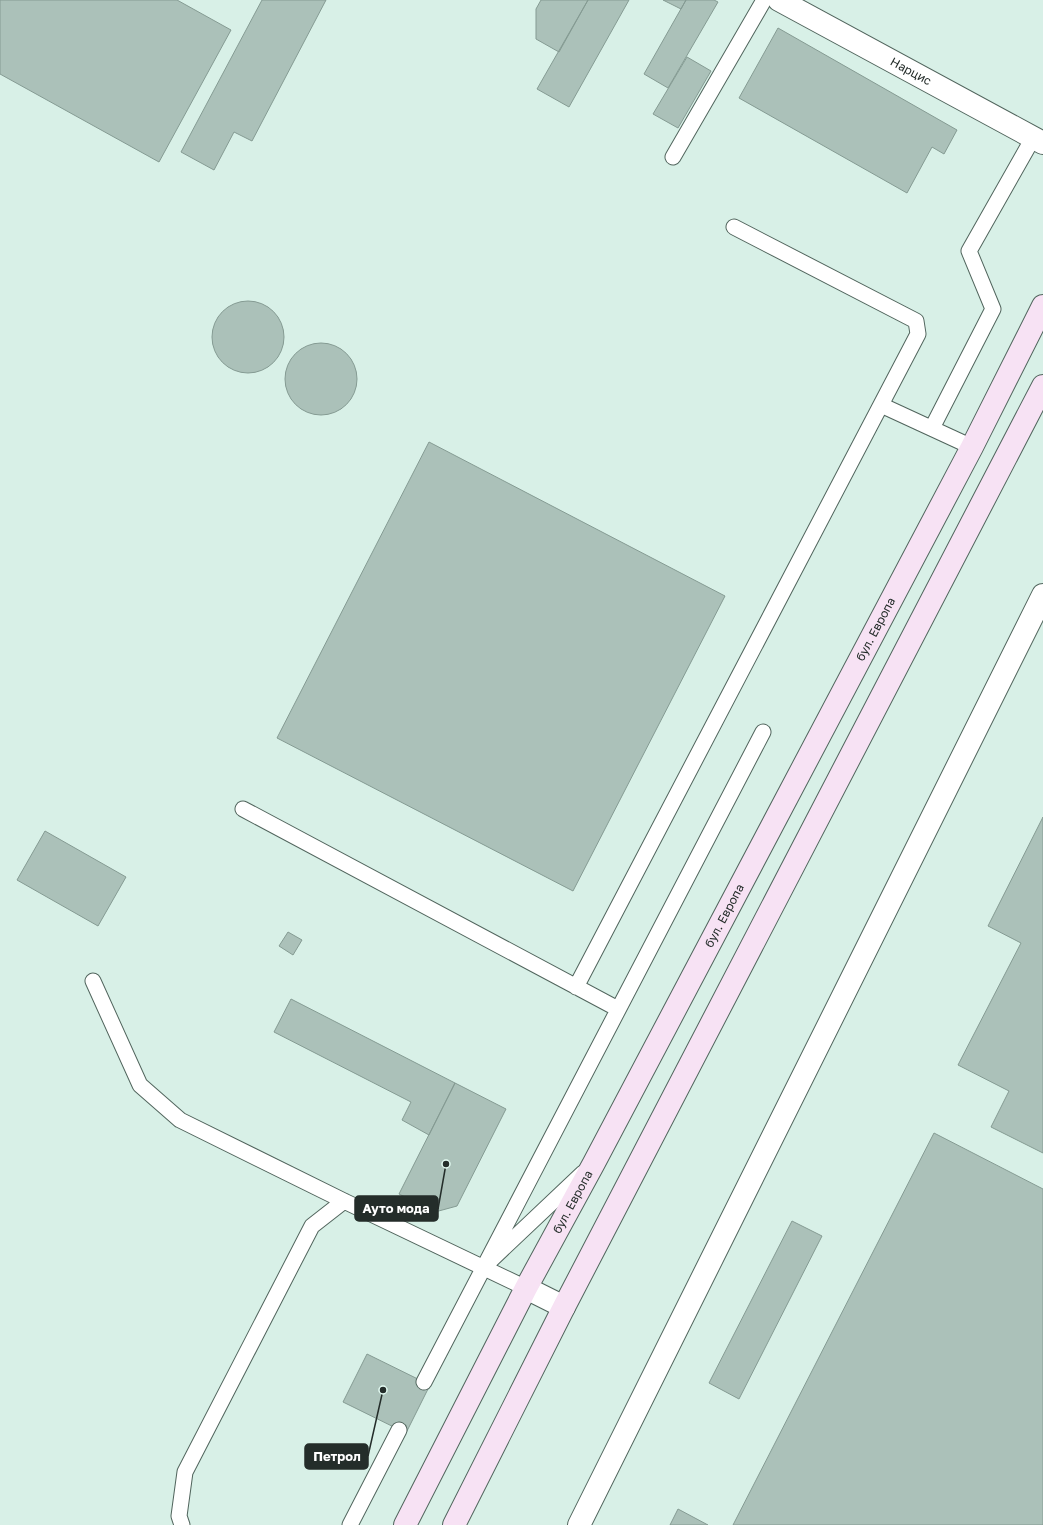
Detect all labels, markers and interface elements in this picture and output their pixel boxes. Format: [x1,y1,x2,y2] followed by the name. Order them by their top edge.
[888,54,935,88] street label: Нарцис
[852,595,898,663] street label: бул. Европа
[701,881,747,950] street label: бул. Европа
[549,1168,596,1236] street label: бул. Европа
[355,1196,438,1221] callout: Ауто мода
[362,1200,430,1216] text: Ауто мода
[305,1444,368,1469] callout: Петрол
[313,1448,361,1464] text: Петрол

